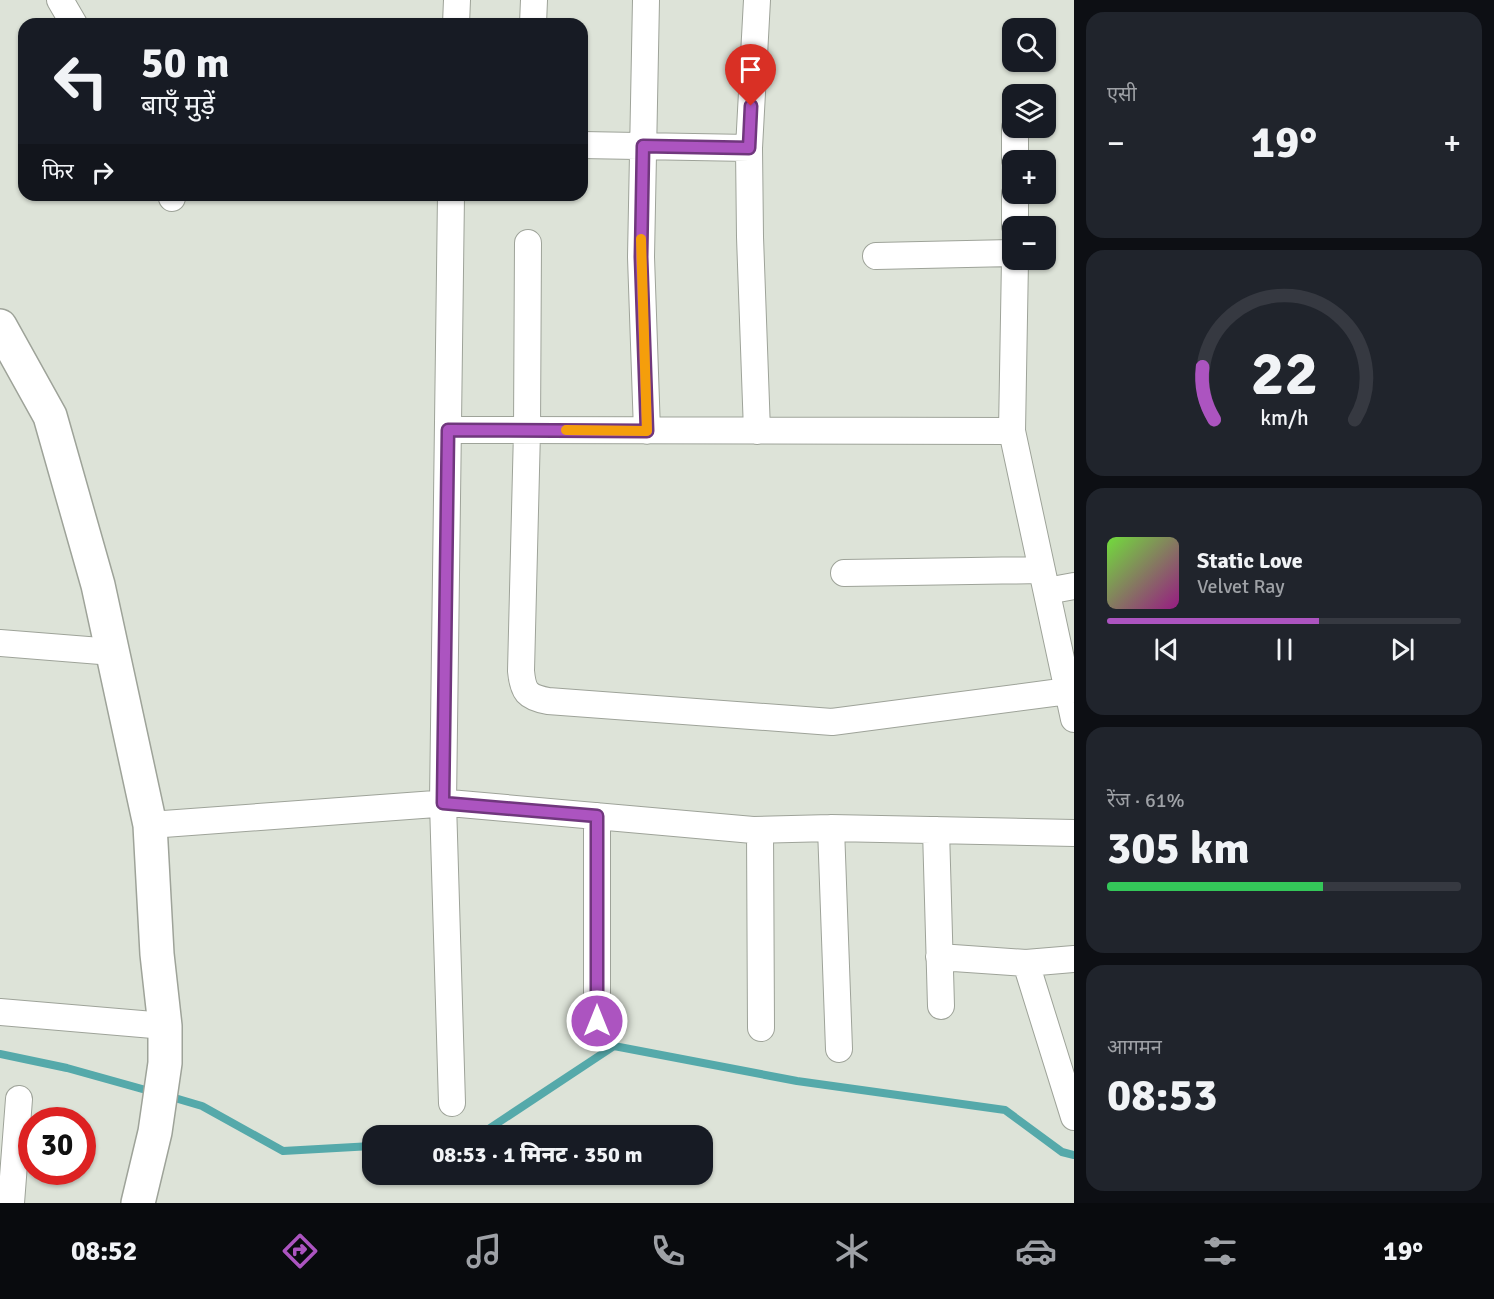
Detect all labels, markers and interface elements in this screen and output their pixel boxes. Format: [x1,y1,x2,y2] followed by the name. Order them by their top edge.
[1002,18,1056,270] map controls
[1002,18,1056,72] button: search
[141,38,230,89] text: 50 m
[42,42,120,120] icon: left
[725,44,776,106] pin
[734,53,767,86] icon: arrive
[1107,82,1137,107] text: एसी
[1002,84,1056,138] button: layers
[141,89,215,122] text: बाएँ मुड़ें
[1251,115,1317,170] text: 19°
[1107,123,1125,164] text: −
[1443,123,1461,164] text: +
[1002,150,1056,204] button: +
[86,156,119,189] icon: right
[42,158,74,185] text: फिर
[1002,216,1056,270] button: −
[1250,335,1318,412] text: 22
[1260,406,1308,432] text: km/h
[1197,547,1303,574] text: Static Love
[1197,574,1285,599] text: Velvet Ray
[1150,633,1183,666] icon: previous
[1268,633,1301,666] icon: pause
[1386,633,1419,666] icon: next
[1107,788,1185,813] text: रेंज · 61%
[1107,821,1250,876] text: 305 km
[565,989,629,1053] position arrow
[1107,1035,1162,1060] text: आगमन
[1107,1068,1217,1123] text: 08:53
[18,1107,96,1185] speed limit sign: 30
[432,1141,643,1168] text: 08:53 · 1 मिनट · 350 m
[279,1230,321,1272] icon: directions
[463,1230,505,1272] icon: music
[647,1230,689,1272] icon: phone
[831,1230,873,1272] icon: climate
[1015,1230,1057,1272] icon: car
[1199,1230,1241,1272] icon: filters
[71,1235,137,1268] text: 08:52
[1383,1235,1423,1268] text: 19°

